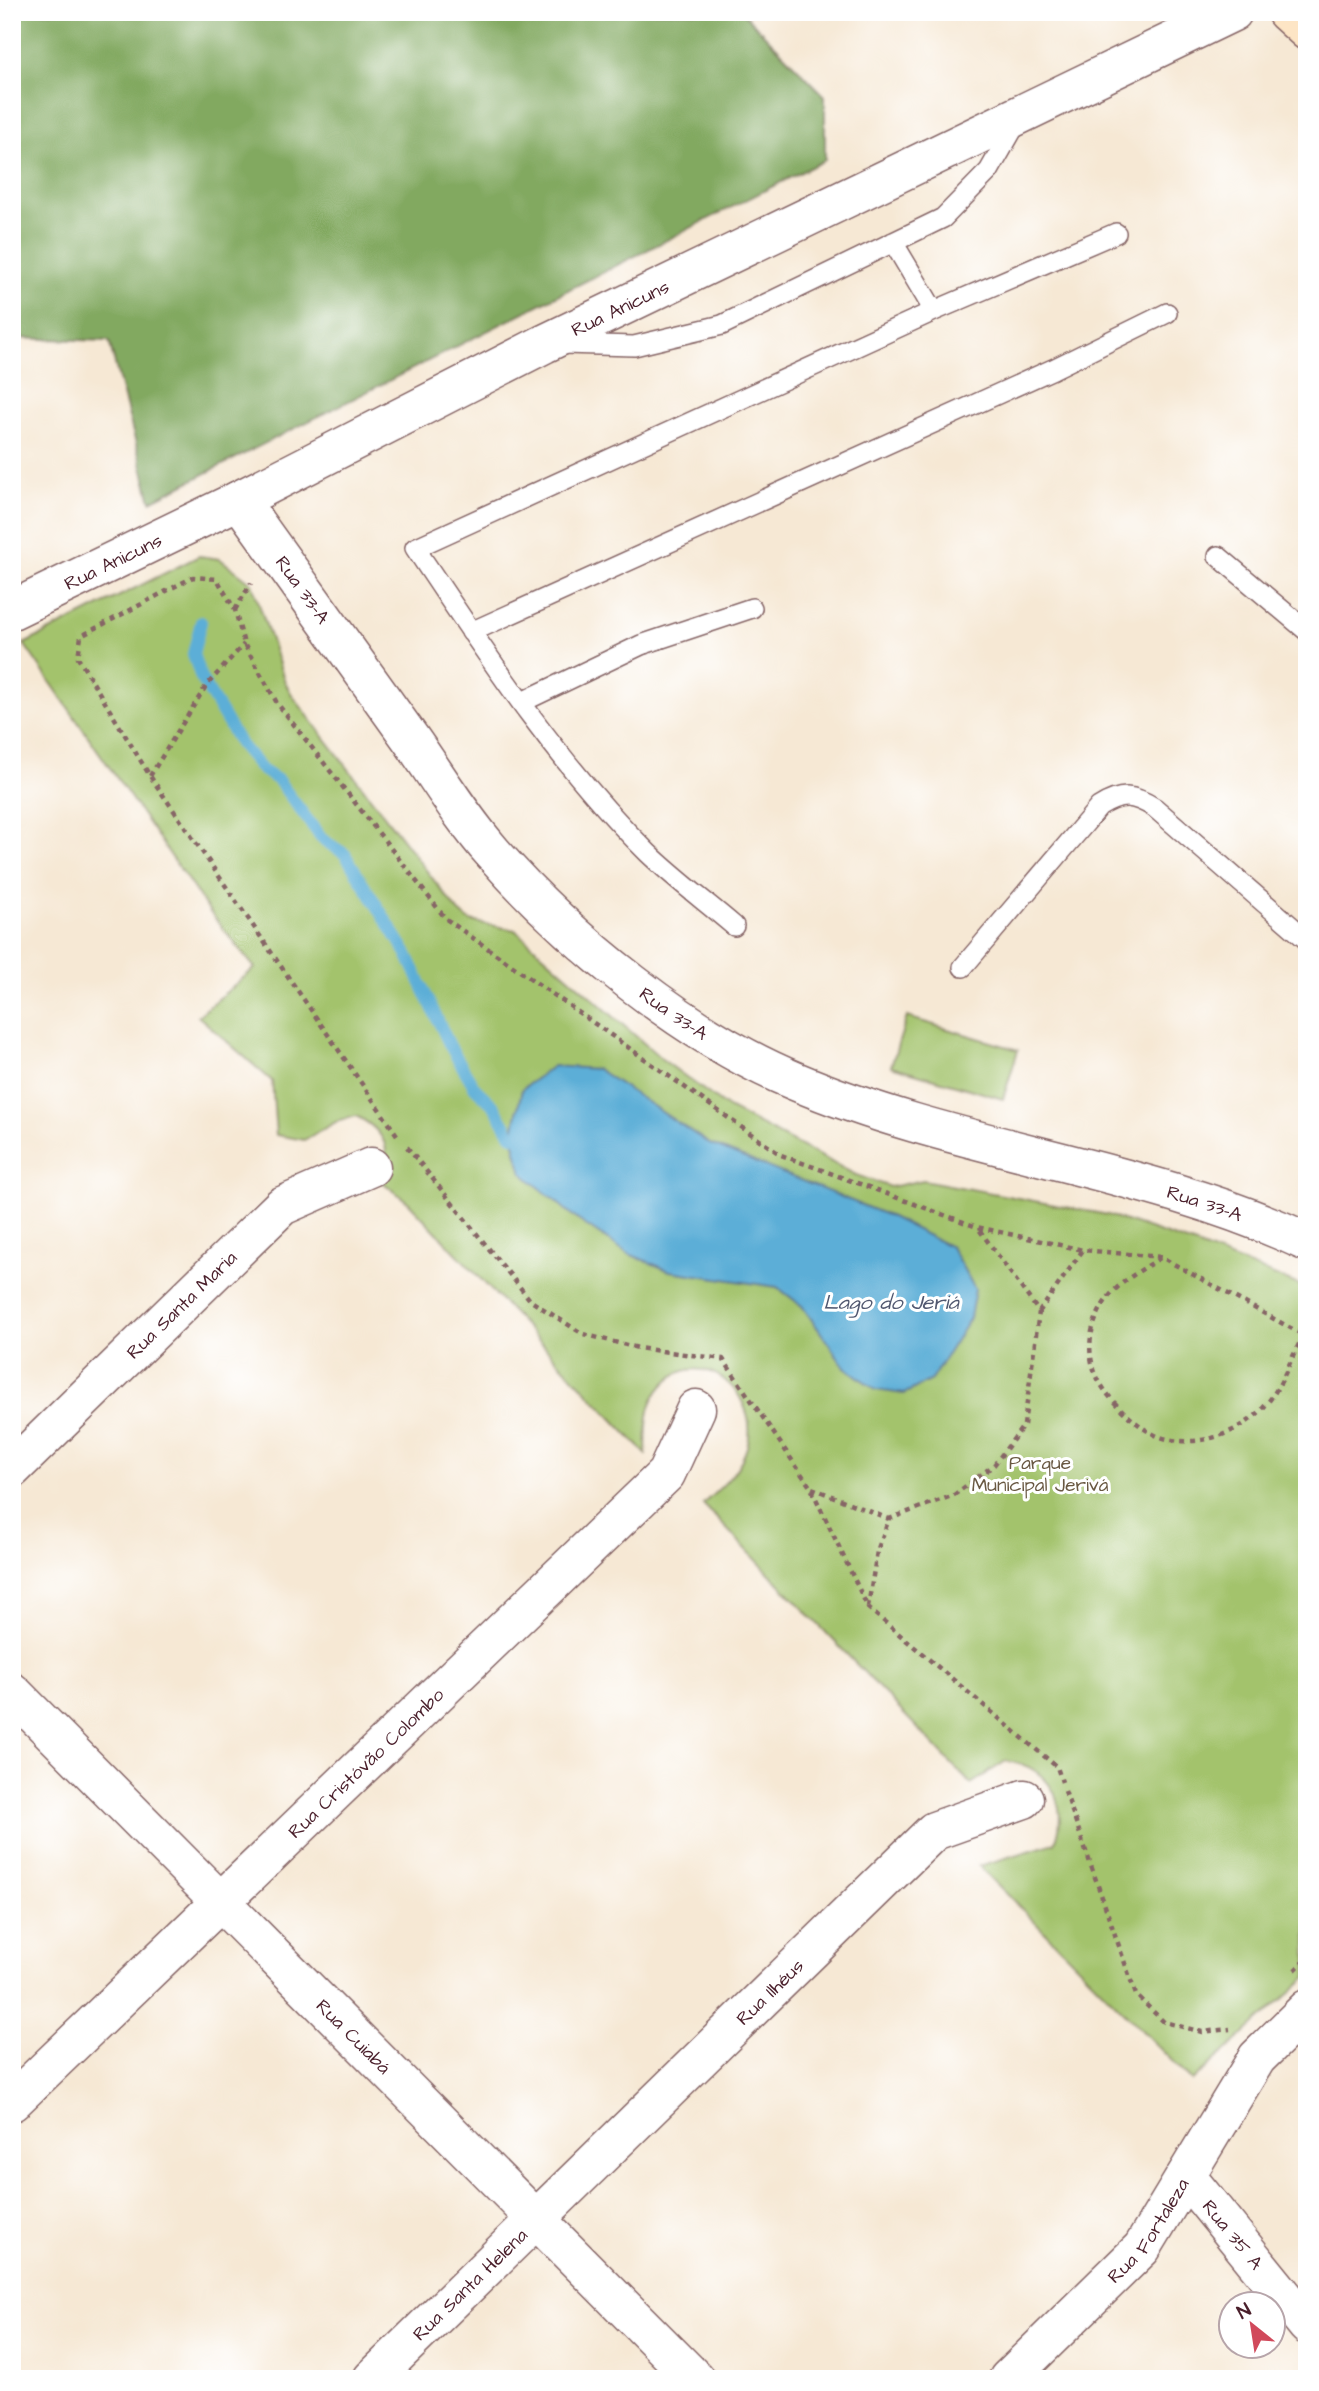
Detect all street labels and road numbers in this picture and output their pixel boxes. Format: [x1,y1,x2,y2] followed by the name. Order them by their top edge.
[567,274,674,344] street label: Rua Anicuns
[60,527,167,598] street label: Rua Anicuns
[268,551,336,630] street label: Rua 33-A
[633,981,713,1047] street label: Rua 33-A
[1163,1179,1246,1229] street label: Rua 33-A
[121,1245,244,1366] street label: Rua Santa Maria
[282,1682,451,1845] street label: Rua Cristóvão Colombo
[730,1953,810,2032] street label: Rua Ilhéus
[309,1993,397,2081] street label: Rua Cuiabá
[1102,2173,1196,2290] street label: Rua Fortaleza
[1195,2194,1269,2276] street label: Rua 35 A
[407,2222,534,2348] street label: Rua Santa Helena

